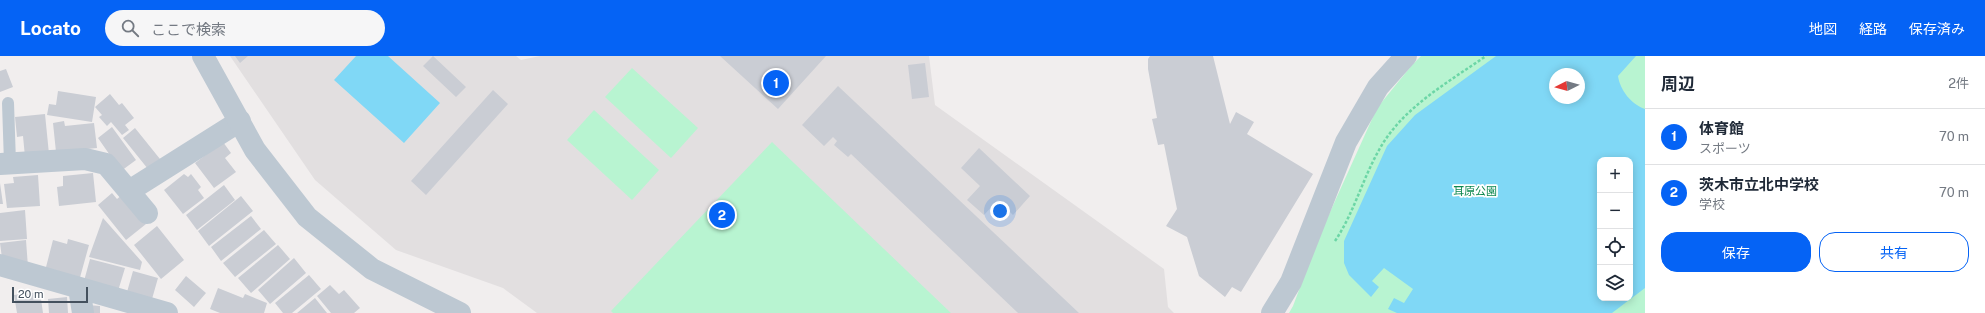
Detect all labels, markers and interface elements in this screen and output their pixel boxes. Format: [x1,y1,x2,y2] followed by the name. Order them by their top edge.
[105,10,385,46] search box
[20,17,81,39] text: Locato
[119,17,141,39] icon: search
[151,21,226,38] text: ここで検索
[1809,21,1837,37] text: 地図
[1859,21,1887,37] text: 経路
[1909,21,1965,37] text: 保存済み
[763,68,789,98] pin: 1
[1549,68,1585,104] north arrow
[1661,74,1695,94] text: 周辺
[1948,76,1969,91] text: 2件
[1699,120,1744,137] text: 体育館
[1671,129,1677,144] text: 1
[1939,129,1969,144] text: 70 m
[1699,141,1751,156] text: スポーツ
[1597,157,1633,301] map controls
[1597,157,1633,193] button: +
[1699,176,1819,193] text: 茨木市立北中学校
[1453,185,1497,197] park label: 耳原公園
[1670,185,1678,200] text: 2
[1939,185,1969,200] text: 70 m
[1597,193,1633,229] button: −
[1699,197,1725,212] text: 学校
[709,200,735,230] pin: 2
[990,201,1010,221] your location
[1597,229,1633,265] button: locate
[1661,232,1811,272] button: 保存
[1819,232,1969,272] button: 共有
[1597,265,1633,301] button: layers
[12,285,88,304] scale bar
[18,288,43,300] text: 20 m

